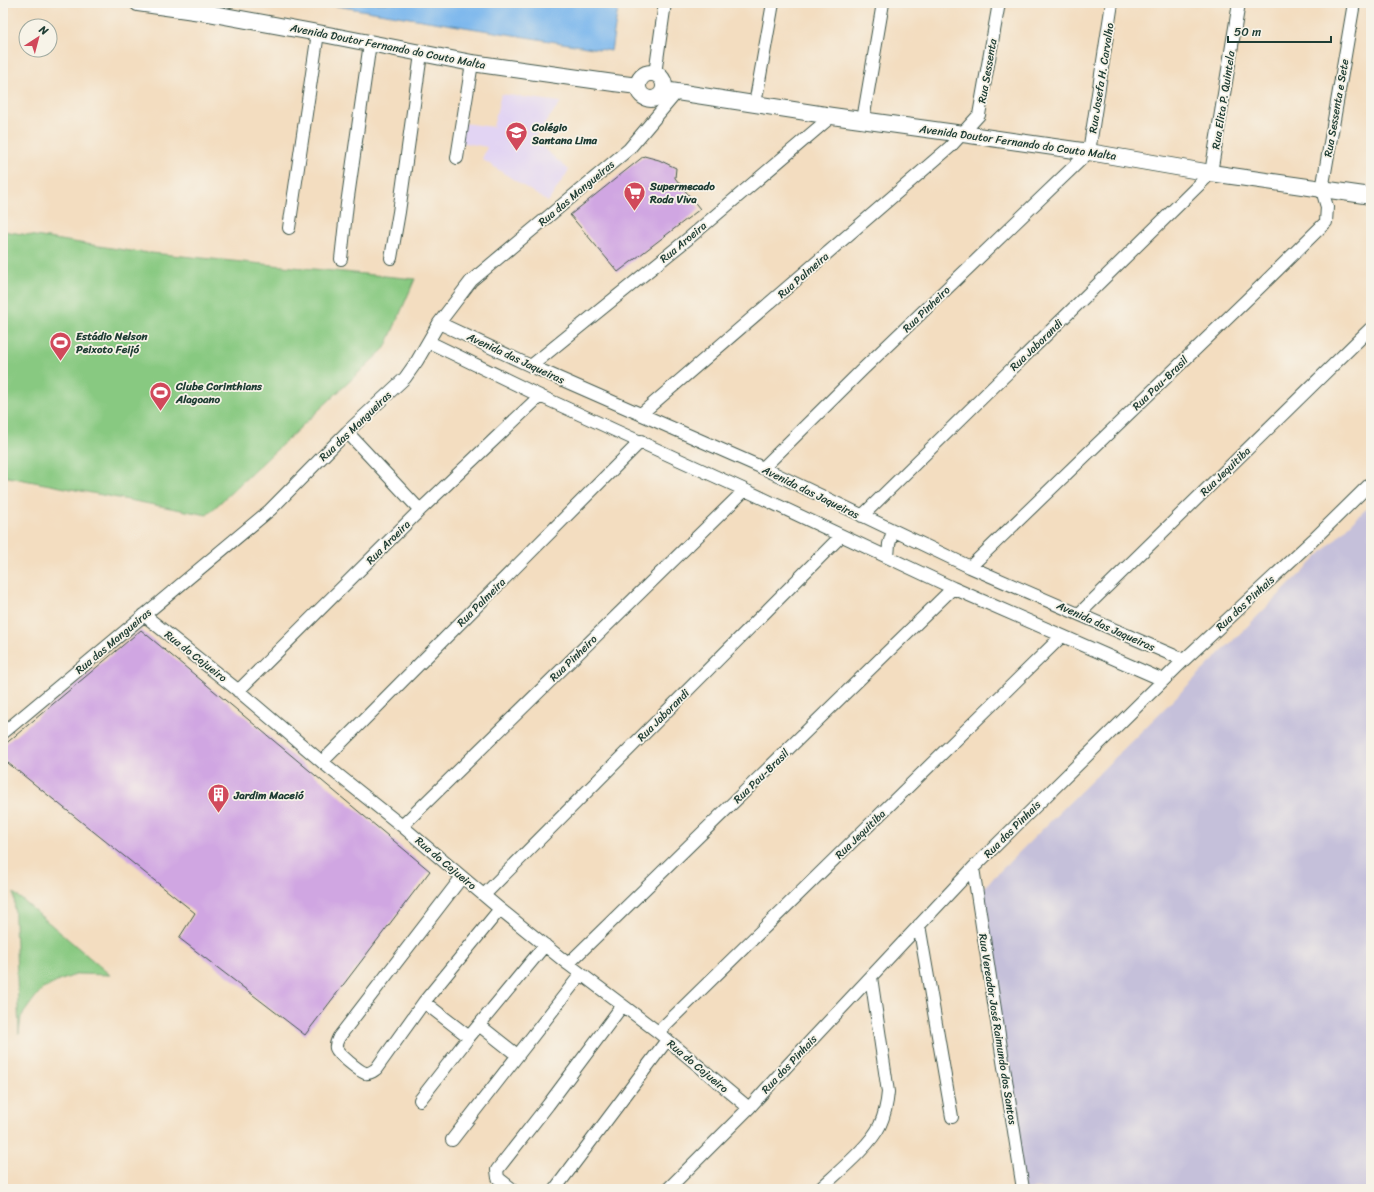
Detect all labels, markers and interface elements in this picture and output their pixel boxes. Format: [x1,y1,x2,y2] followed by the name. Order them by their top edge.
[18,18,58,58] north arrow
[288,18,488,75] street label: Avenida Doutor Fernando do Couto Malta
[1228,18,1331,44] scale bar
[34,20,53,40] text: N
[1083,21,1120,135] street label: Rua Josefa H. Carvalho
[1234,21,1261,43] text: 50 m
[972,37,1003,105] street label: Rua Sessenta
[1206,49,1241,151] street label: Rua Elita P. Quintela
[1319,57,1355,159] street label: Rua Sessenta e Sete
[531,118,598,150] place label: Colégio Santana Lima
[917,119,1118,166] street label: Avenida Doutor Fernando do Couto Malta
[504,120,530,153] school or university icon: Colégio Santana Lima
[534,155,619,231] street label: Rua das Mangueiras
[649,177,715,209] place label: Supermecado Roda Viva
[622,179,648,212] supermarket icon: Supermecado Roda Viva
[655,217,712,268] street label: Rua Aroeira
[773,247,834,303] street label: Rua Palmeira
[898,281,955,337] street label: Rua Pinheiro
[1005,314,1068,376] street label: Rua Jaborandi
[76,327,147,359] place label: Estádio Nelson Peixoto Feijó
[463,327,569,390] street label: Avenida das Jaqueiras
[47,329,73,362] sports icon: Estádio Nelson Peixoto Feijó
[1128,351,1194,415] street label: Rua Pau-Brasil
[175,377,263,409] place label: Clube Corinthians Alagoano
[147,379,173,412] sports icon: Clube Corinthians Alagoano
[315,386,396,466] street label: Rua das Mangueiras
[1195,442,1256,501] street label: Rua Jequitiba
[758,460,863,525] street label: Avenida das Jaqueiras
[362,515,416,569] street label: Rua Aroeira
[1211,570,1280,636] street label: Rua dos Pinhais
[452,573,511,631] street label: Rua Palmeira
[1053,596,1159,657] street label: Avenida das Jaqueiras
[71,603,156,679] street label: Rua das Mangueiras
[160,626,232,687] street label: Rua do Cajueiro
[545,630,602,686] street label: Rua Pinheiro
[633,684,695,746] street label: Rua Jaborandi
[729,744,795,808] street label: Rua Pau-Brasil
[205,782,231,815] building icon: Jardim Maceió
[233,786,304,805] place label: Jardim Maceió
[979,795,1046,863] street label: Rua dos Pinhais
[830,805,891,864] street label: Rua Jequitiba
[411,832,481,895] street label: Rua do Cajueiro
[973,932,1022,1126] street label: Rua Vereador José Raimundo dos Santos
[757,1030,823,1098] street label: Rua dos Pinhais
[663,1035,733,1098] street label: Rua do Cajueiro

